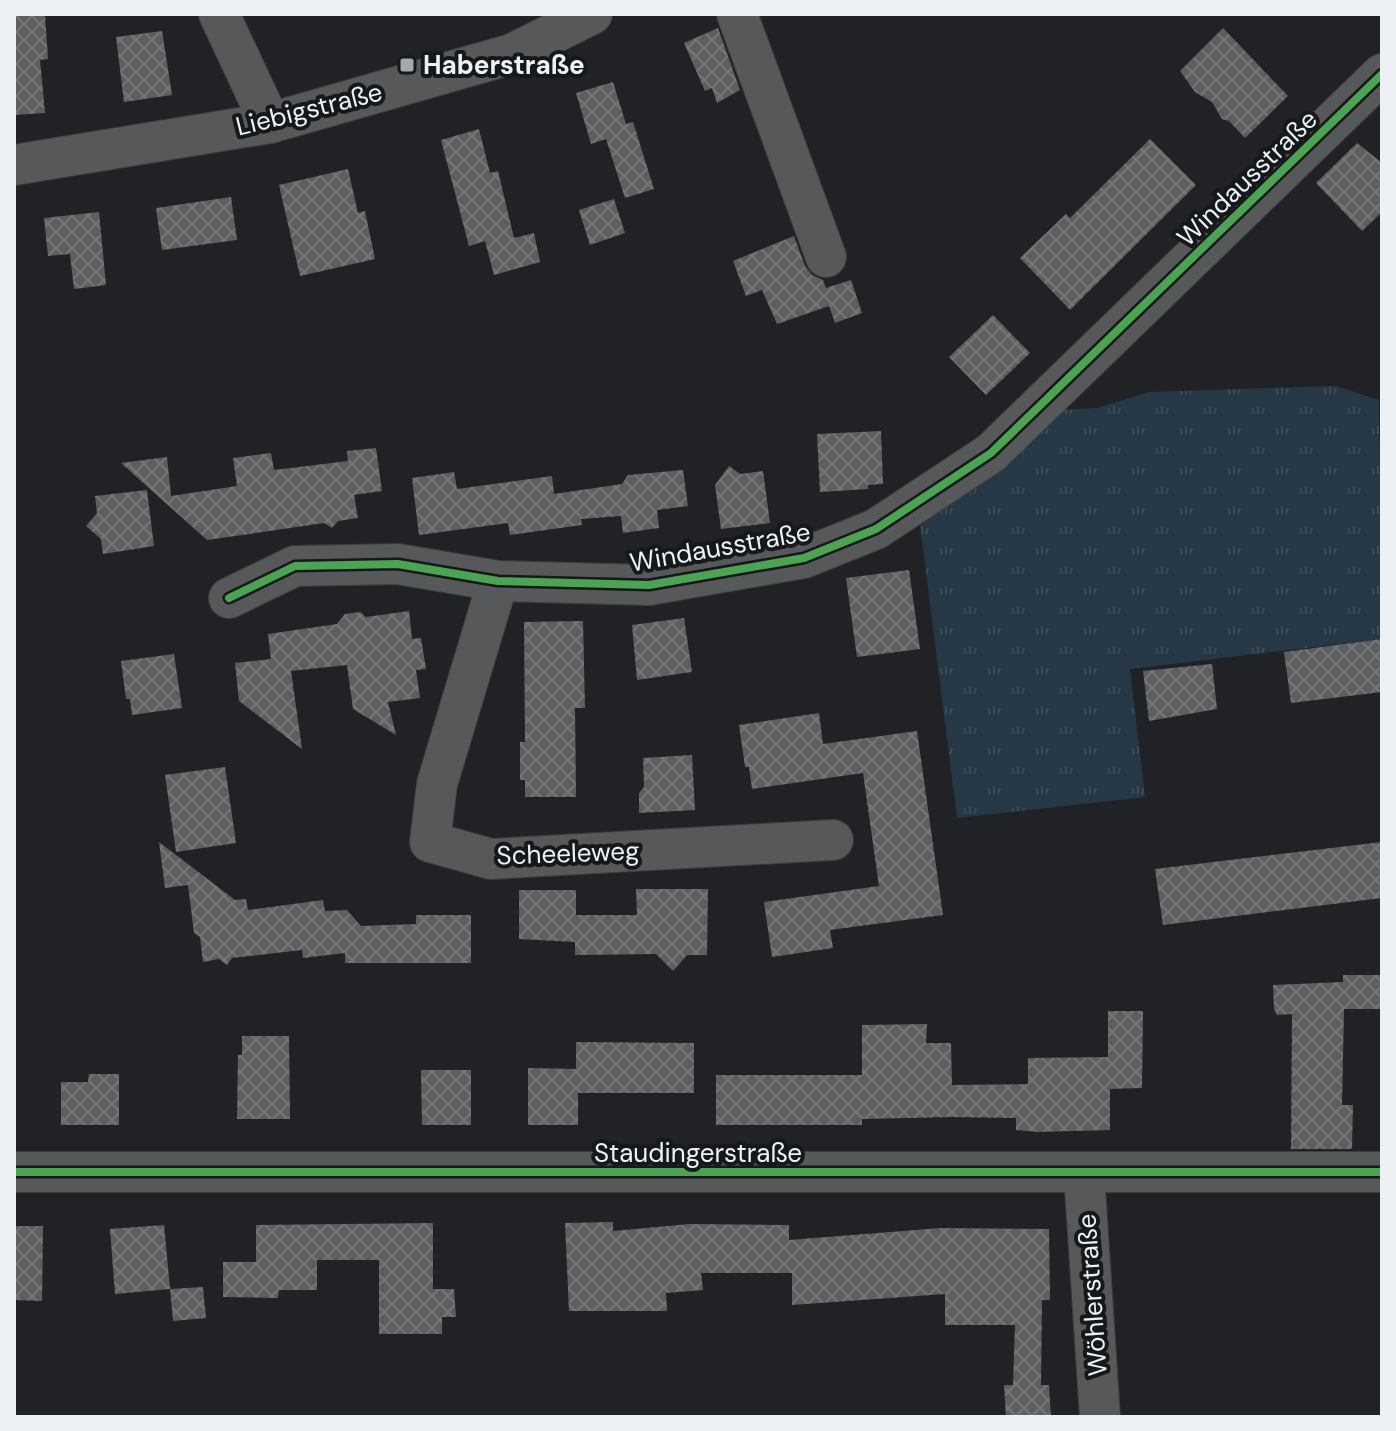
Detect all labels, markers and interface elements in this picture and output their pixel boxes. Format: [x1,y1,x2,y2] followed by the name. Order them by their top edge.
[423,48,585,82] place label: Haberstraße
[398,56,416,74] marker: Haberstraße
[232,74,386,144] street label: Liebigstraße
[1169,102,1325,254] street label: Windausstraße
[627,514,813,580] street label: Windausstraße
[496,834,640,872] street label: Scheeleweg
[594,1136,802,1170] street label: Staudingerstraße
[1069,1213,1115,1377] street label: Wöhlerstraße

